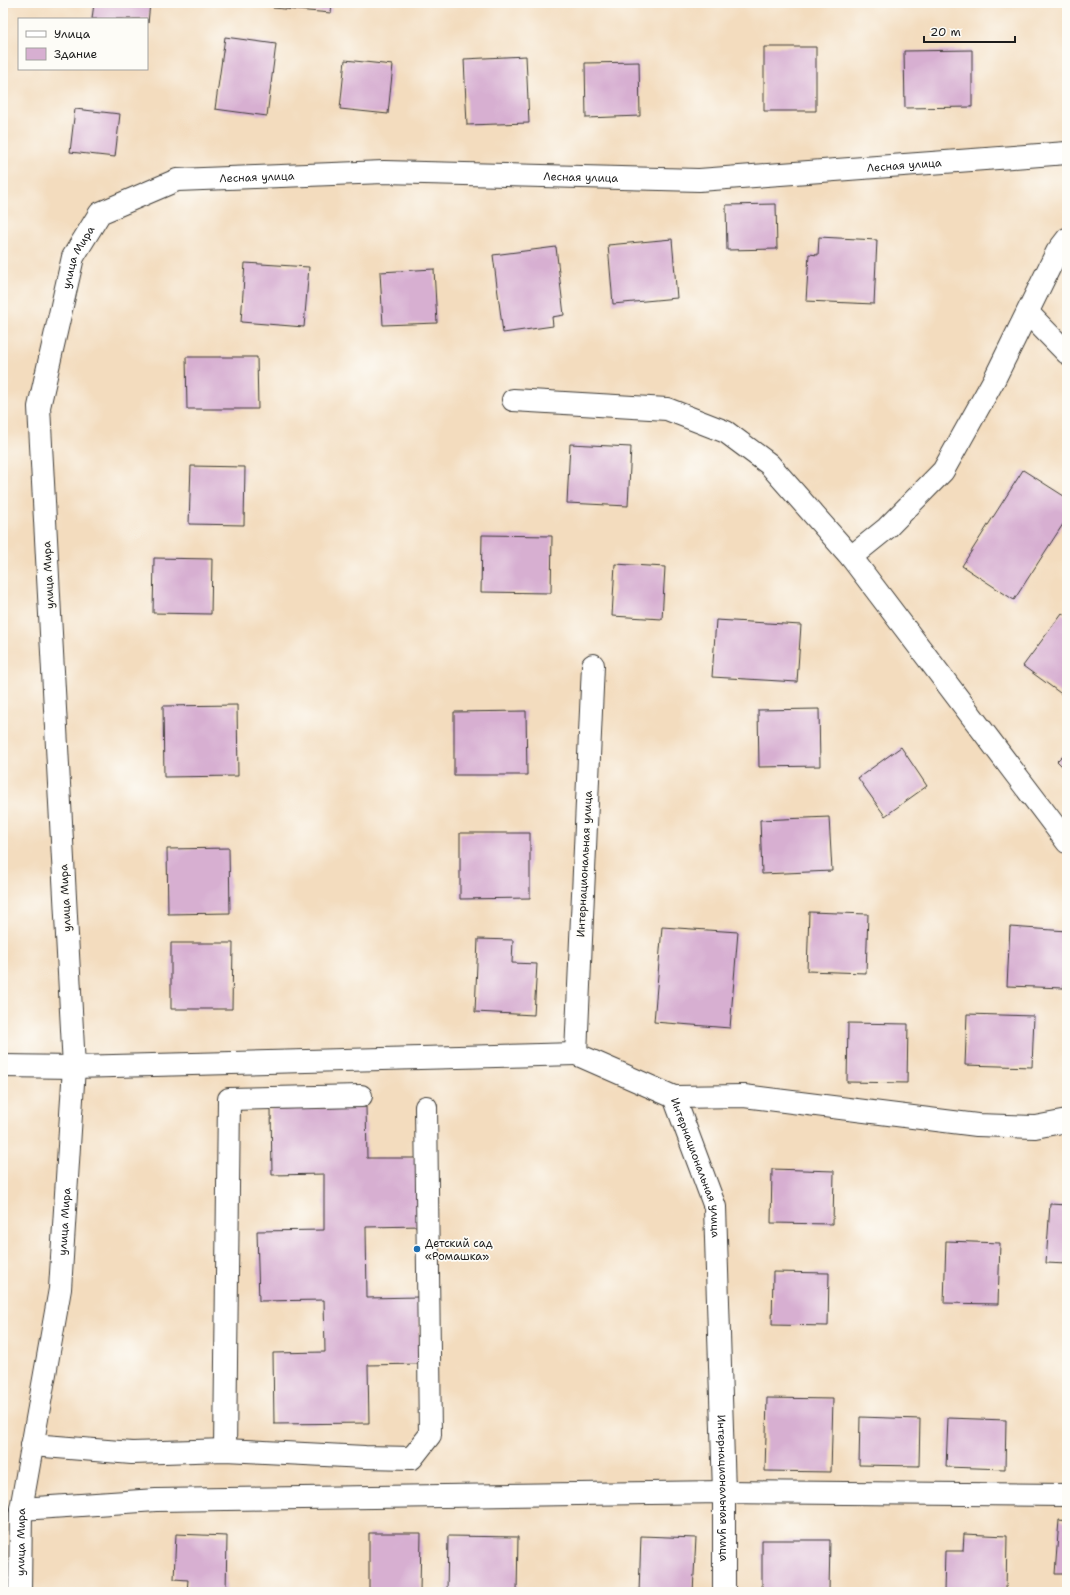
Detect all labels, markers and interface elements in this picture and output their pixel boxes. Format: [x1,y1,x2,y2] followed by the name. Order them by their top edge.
[18,18,148,70] legend
[924,18,1015,44] scale bar
[930,24,961,40] text: 20 m
[54,26,91,42] text: Улица
[54,46,98,62] text: Здание
[866,155,942,176] street label: Лесная улица
[219,168,295,186] street label: Лесная улица
[543,169,619,186] street label: Лесная улица
[59,223,98,291] street label: улица Мира
[39,541,58,609] street label: улица Мира
[573,790,596,938] street label: Интернациональная улица
[56,864,75,932] street label: улица Мира
[667,1096,723,1238] street label: Интернациональная улица
[55,1187,74,1256] street label: улица Мира
[425,1236,493,1264] place label: Детский сад «Ромашка»
[412,1244,422,1254] marker: Детский сад «Ромашка»
[714,1414,731,1562] street label: Интернациональная улица
[13,1508,29,1576] street label: улица Мира

